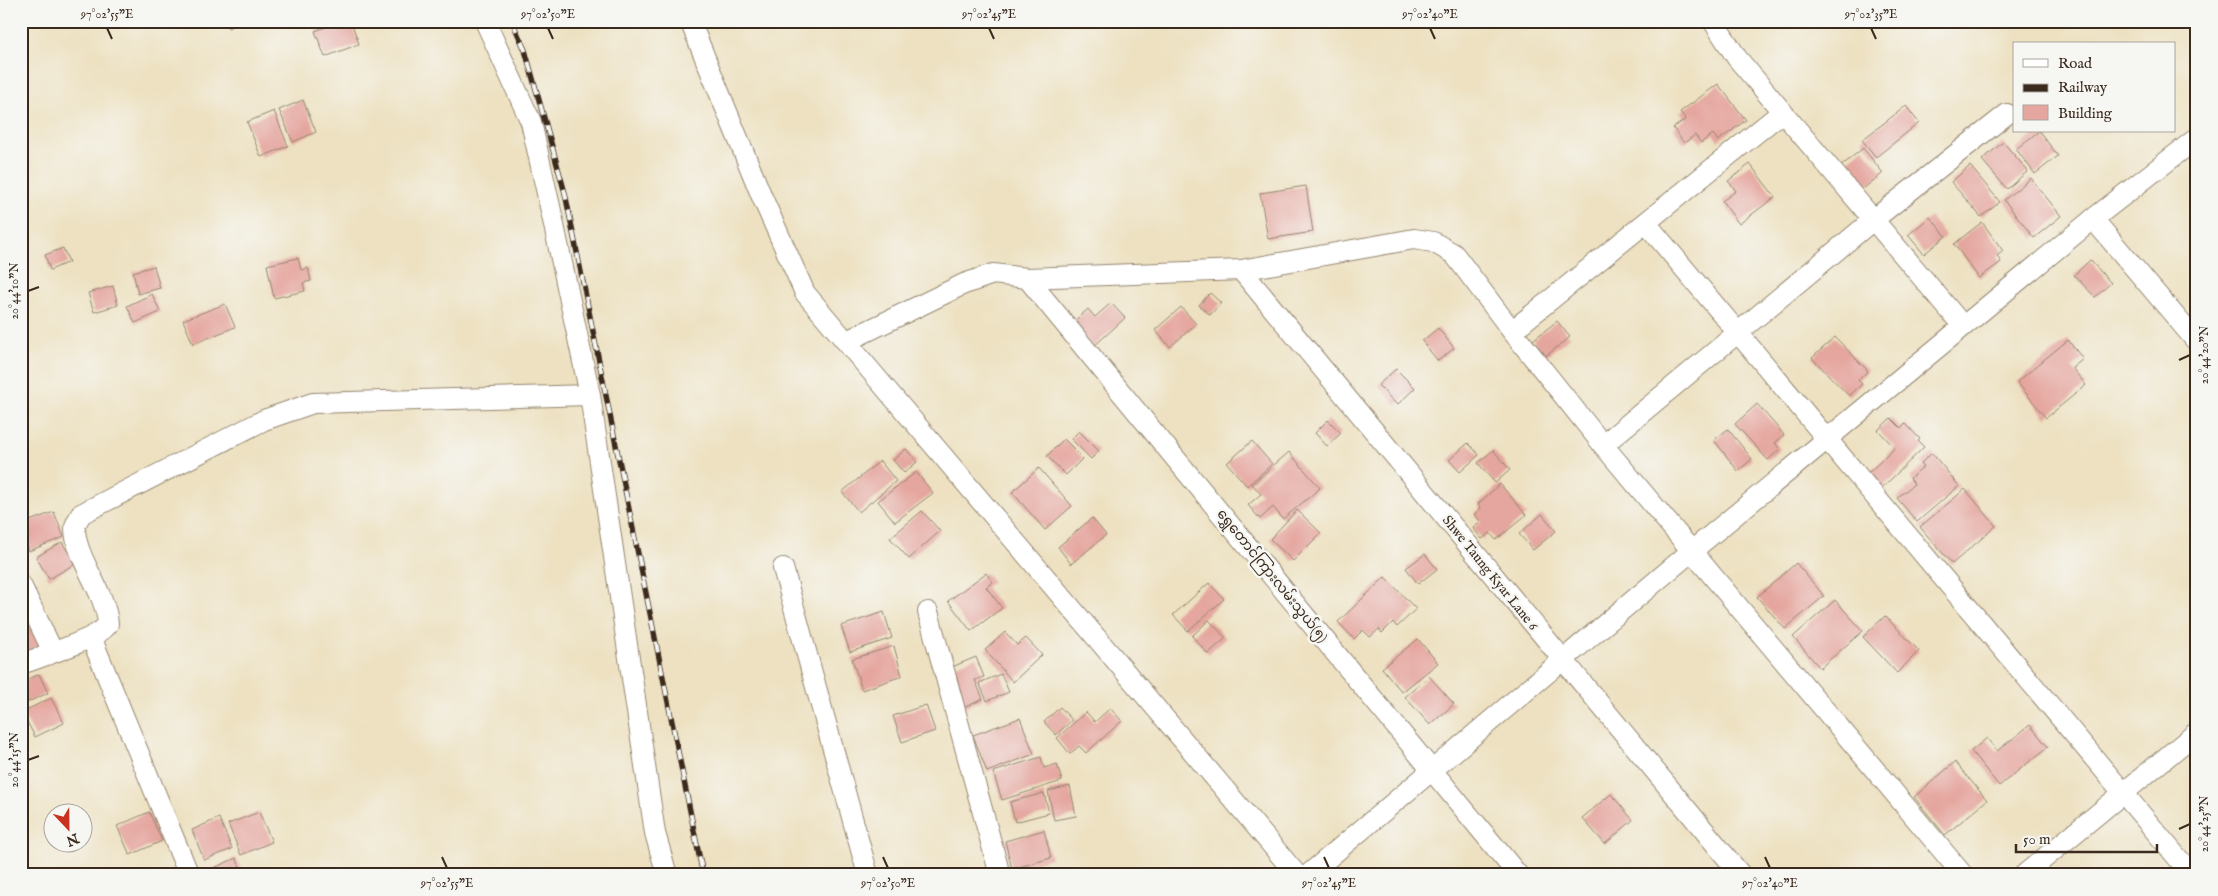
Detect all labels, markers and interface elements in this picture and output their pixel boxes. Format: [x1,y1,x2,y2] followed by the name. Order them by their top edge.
[80,7,133,22] text: 97°02'55"E
[520,7,575,22] text: 97°02'50"E
[961,7,1016,22] text: 97°02'45"E
[1401,7,1458,22] text: 97°02'40"E
[1844,7,1897,22] text: 97°02'35"E
[2013,42,2176,132] legend
[2058,54,2093,73] text: Road
[2058,78,2108,97] text: Railway
[2058,104,2113,123] text: Building
[7,262,22,320] text: 20°44'10"N
[2197,325,2212,384] text: 20°44'20"N
[1211,504,1333,648] street label: ရွှေတောင်ကြားလမ်းသွယ်(၅)
[1438,512,1543,635] street label: Shwe Taung Kyar Lane 6
[7,732,22,788] text: 20°44'15"N
[2197,795,2212,852] text: 20°44'25"N
[42,804,92,854] north arrow
[2016,821,2157,853] scale bar
[64,828,82,850] text: N
[2023,830,2051,849] text: 50 m
[420,876,473,891] text: 97°02'55"E
[860,876,915,891] text: 97°02'50"E
[1301,876,1356,891] text: 97°02'45"E
[1741,876,1798,891] text: 97°02'40"E

